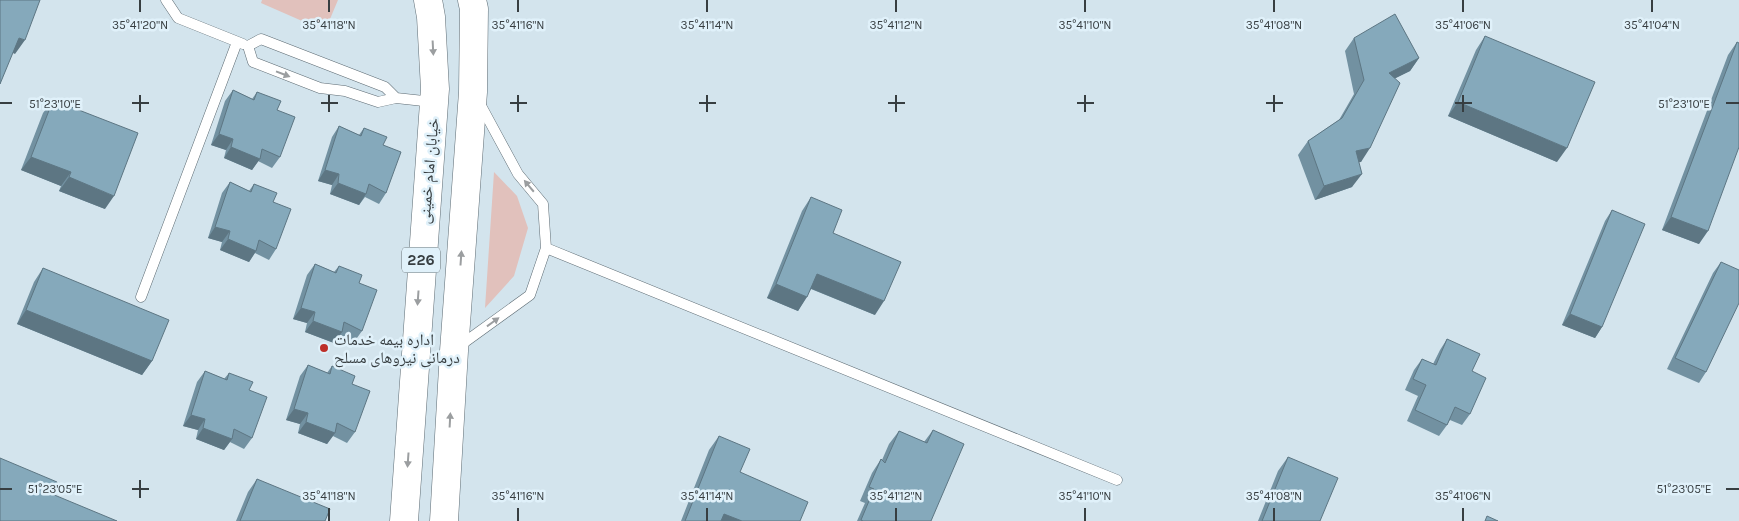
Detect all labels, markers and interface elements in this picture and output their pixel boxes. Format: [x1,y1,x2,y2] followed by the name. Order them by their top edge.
[112,18,168,32] text: 35°41'20"N
[302,18,356,32] text: 35°41'18"N
[492,18,544,32] text: 35°41'16"N
[681,18,733,32] text: 35°41'14"N
[869,18,923,32] text: 35°41'12"N
[1058,18,1112,32] text: 35°41'10"N
[1246,18,1302,32] text: 35°41'08"N
[1435,18,1491,32] text: 35°41'06"N
[1624,18,1680,32] text: 35°41'04"N
[429,41,437,57] one-way arrow
[276,70,291,78] one-way arrow
[29,97,81,111] text: 51°23'10"E
[1658,97,1710,111] text: 51°23'10"E
[414,117,444,225] street label: خیابان امام خمینی
[523,180,534,193] one-way arrow
[402,248,440,272] road number: 226
[457,250,465,266] one-way arrow
[414,290,422,306] one-way arrow
[486,317,500,327] one-way arrow
[334,330,460,368] place label: اداره بیمه خدمات درمانی نیروهای مسلح
[318,342,330,354] marker: اداره بیمه خدمات درمانی نیروهای مسلح
[446,412,454,428] one-way arrow
[403,452,411,468] one-way arrow
[28,482,82,496] text: 51°23'05"E
[1657,482,1711,496] text: 51°23'05"E
[302,489,356,503] text: 35°41'18"N
[492,489,544,503] text: 35°41'16"N
[681,489,733,503] text: 35°41'14"N
[869,489,923,503] text: 35°41'12"N
[1058,489,1112,503] text: 35°41'10"N
[1246,489,1302,503] text: 35°41'08"N
[1435,489,1491,503] text: 35°41'06"N

